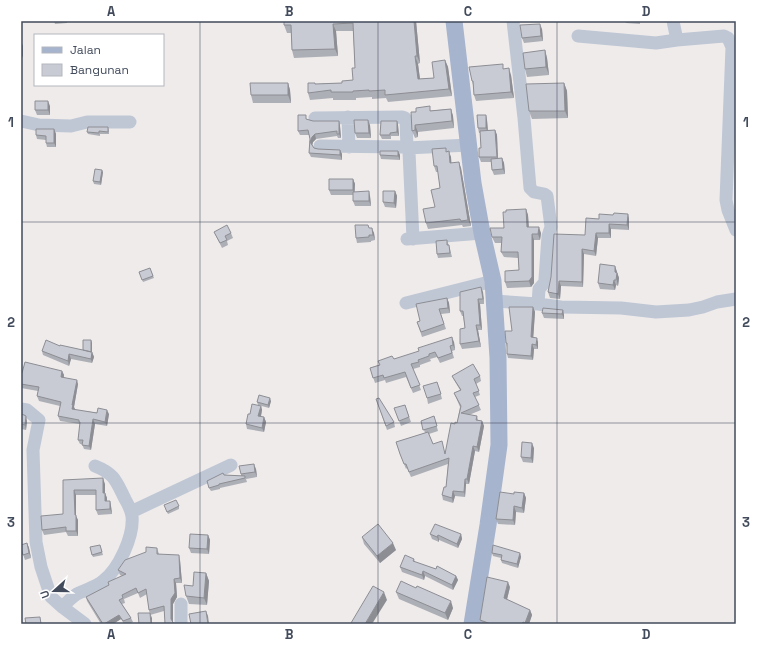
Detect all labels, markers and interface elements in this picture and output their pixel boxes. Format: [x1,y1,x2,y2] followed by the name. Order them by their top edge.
[107,3,116,20] text: A
[285,3,294,20] text: B
[464,3,472,20] text: C
[642,3,651,20] text: D
[34,34,164,86] legend
[70,42,101,58] text: Jalan
[70,62,129,78] text: Bangunan
[8,114,14,131] text: 1
[743,114,749,131] text: 1
[7,314,15,331] text: 2
[742,314,750,331] text: 2
[7,514,15,531] text: 3
[742,514,750,531] text: 3
[34,571,74,611] north arrow
[37,589,53,601] text: U
[107,626,116,643] text: A
[285,626,294,643] text: B
[464,626,472,643] text: C
[642,626,651,643] text: D

